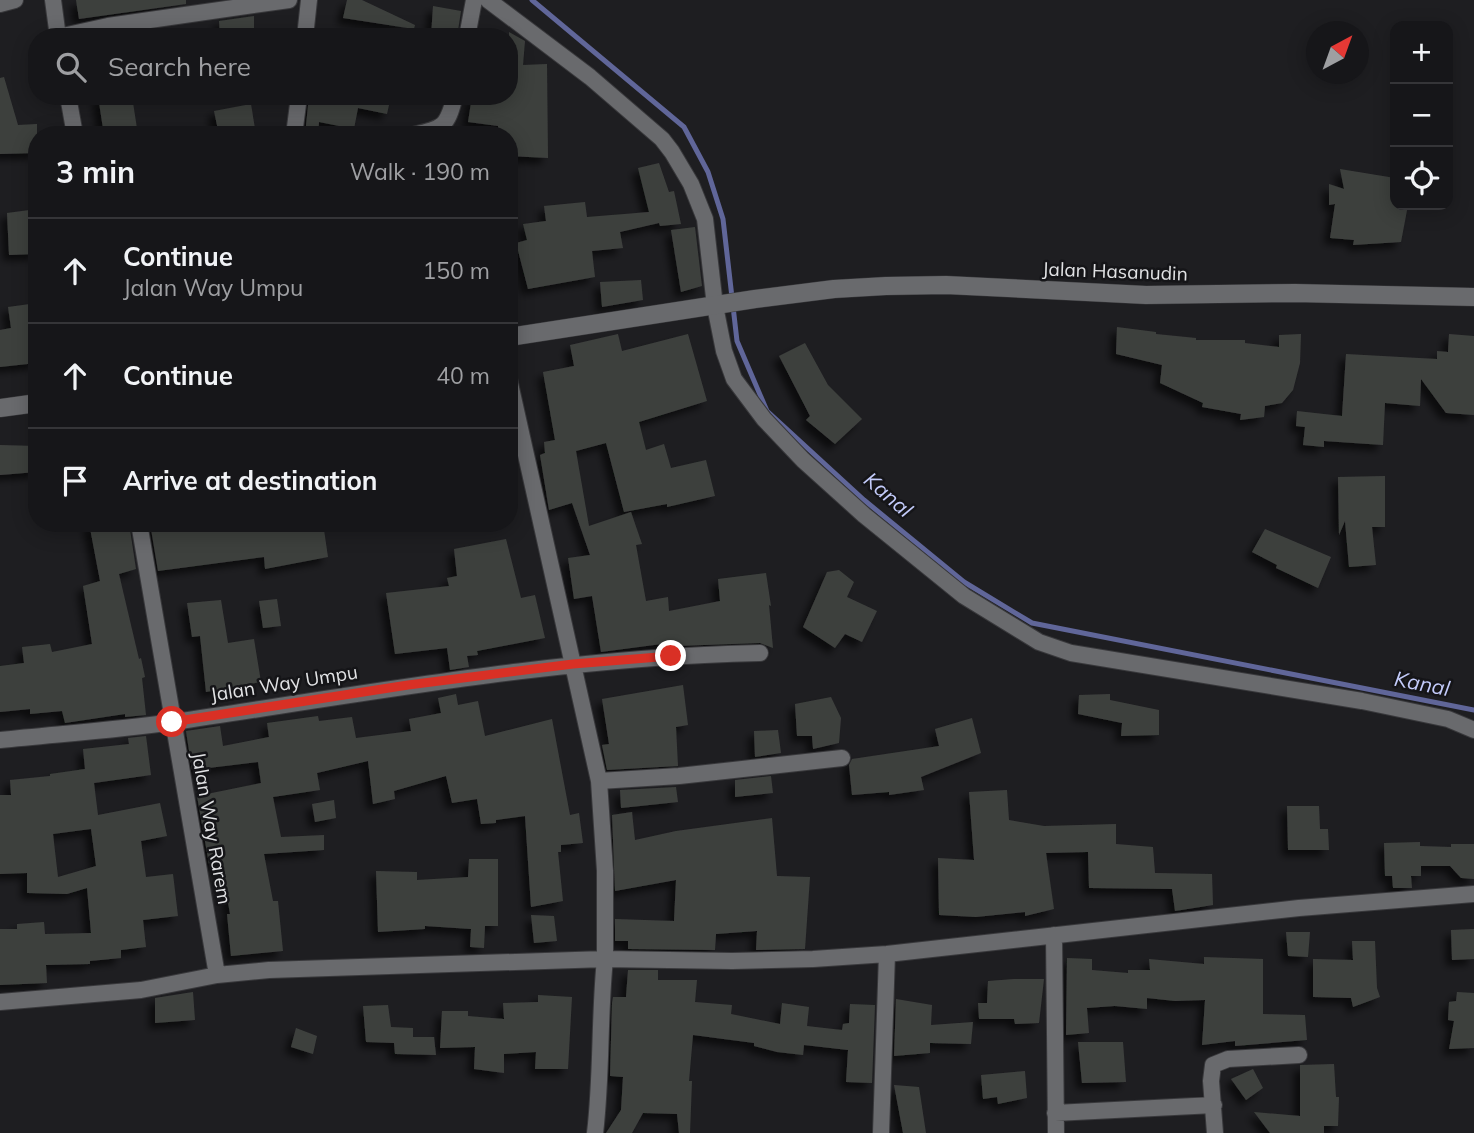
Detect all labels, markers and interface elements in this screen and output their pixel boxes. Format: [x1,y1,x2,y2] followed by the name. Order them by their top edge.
[1306,21,1369,84] north arrow
[1390,21,1453,210] map controls
[1390,21,1453,84] button: +
[28,28,518,105] search box
[52,48,90,86] icon: search
[108,50,251,83] text: Search here
[1390,84,1453,147] button: −
[1390,147,1453,210] button: locate
[56,153,135,191] text: 3 min
[350,157,490,186] text: Walk · 190 m
[123,240,233,273] text: Continue
[56,252,94,290] icon: ahead
[422,256,490,285] text: 150 m
[1042,256,1188,286] street label: Jalan Hasanudin
[123,273,303,302] text: Jalan Way Umpu
[56,357,94,395] icon: ahead
[123,359,233,392] text: Continue
[436,361,490,390] text: 40 m
[56,462,94,500] icon: arrive
[123,464,378,497] text: Arrive at destination
[859,466,918,522] water label: Kanal
[655,640,686,671] route end
[209,659,359,707] street label: Jalan Way Umpu
[1392,665,1452,701] water label: Kanal
[156,706,187,737] route start
[187,750,237,906] street label: Jalan Way Rarem

